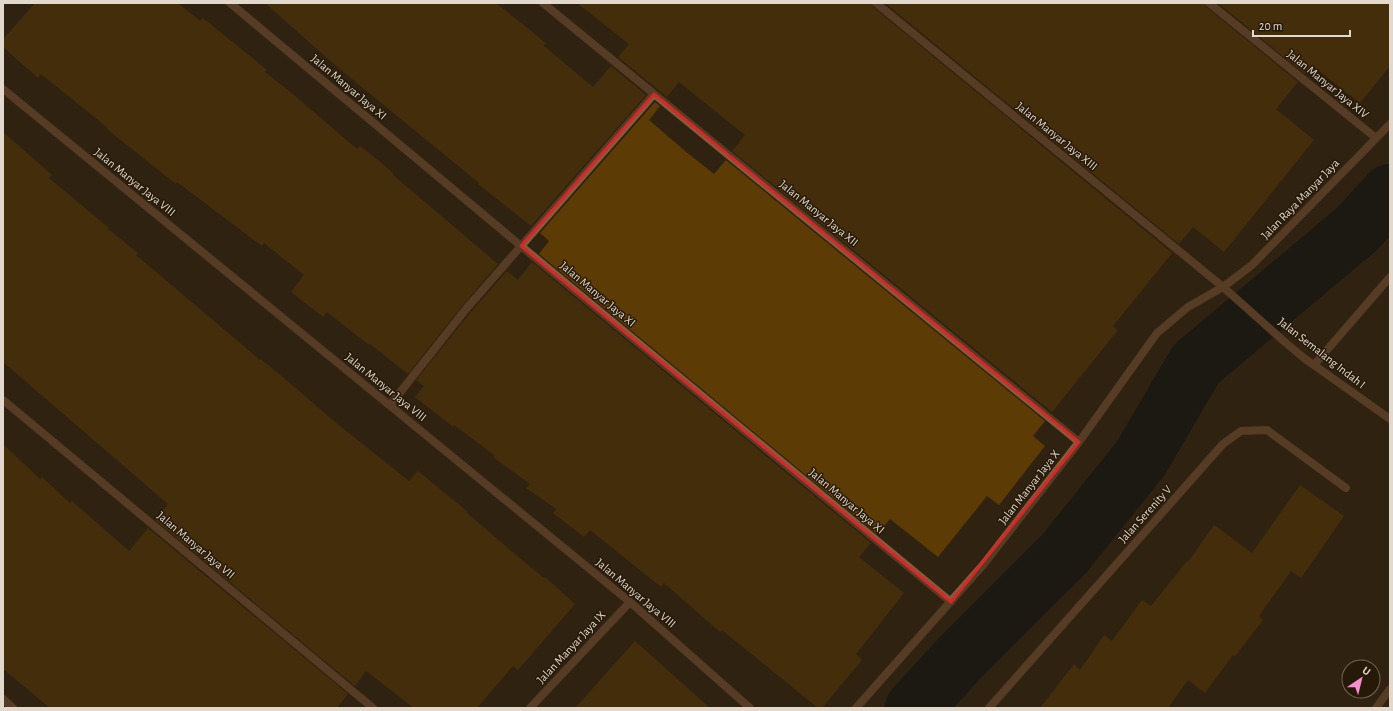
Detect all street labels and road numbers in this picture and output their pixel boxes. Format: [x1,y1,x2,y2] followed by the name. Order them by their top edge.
[1284,48,1371,121] street label: Jalan Manyar Jaya XIV
[308,52,389,123] street label: Jalan Manyar Jaya XI
[1013,100,1100,173] street label: Jalan Manyar Jaya XIII
[92,146,178,219] street label: Jalan Manyar Jaya VIII
[1259,156,1342,242] street label: Jalan Raya Manyar Jaya
[777,178,861,249] street label: Jalan Manyar Jaya XII
[557,259,638,330] street label: Jalan Manyar Jaya XI
[1276,315,1368,391] street label: Jalan Semalang Indah I
[343,351,429,424] street label: Jalan Manyar Jaya VIII
[996,447,1063,527] street label: Jalan Manyar Jaya X
[806,466,887,537] street label: Jalan Manyar Jaya XI
[1116,483,1175,546] street label: Jalan Serenity V
[154,509,237,582] street label: Jalan Manyar Jaya VII
[593,556,678,631] street label: Jalan Manyar Jaya VIII
[534,608,608,686] street label: Jalan Manyar Jaya IX

